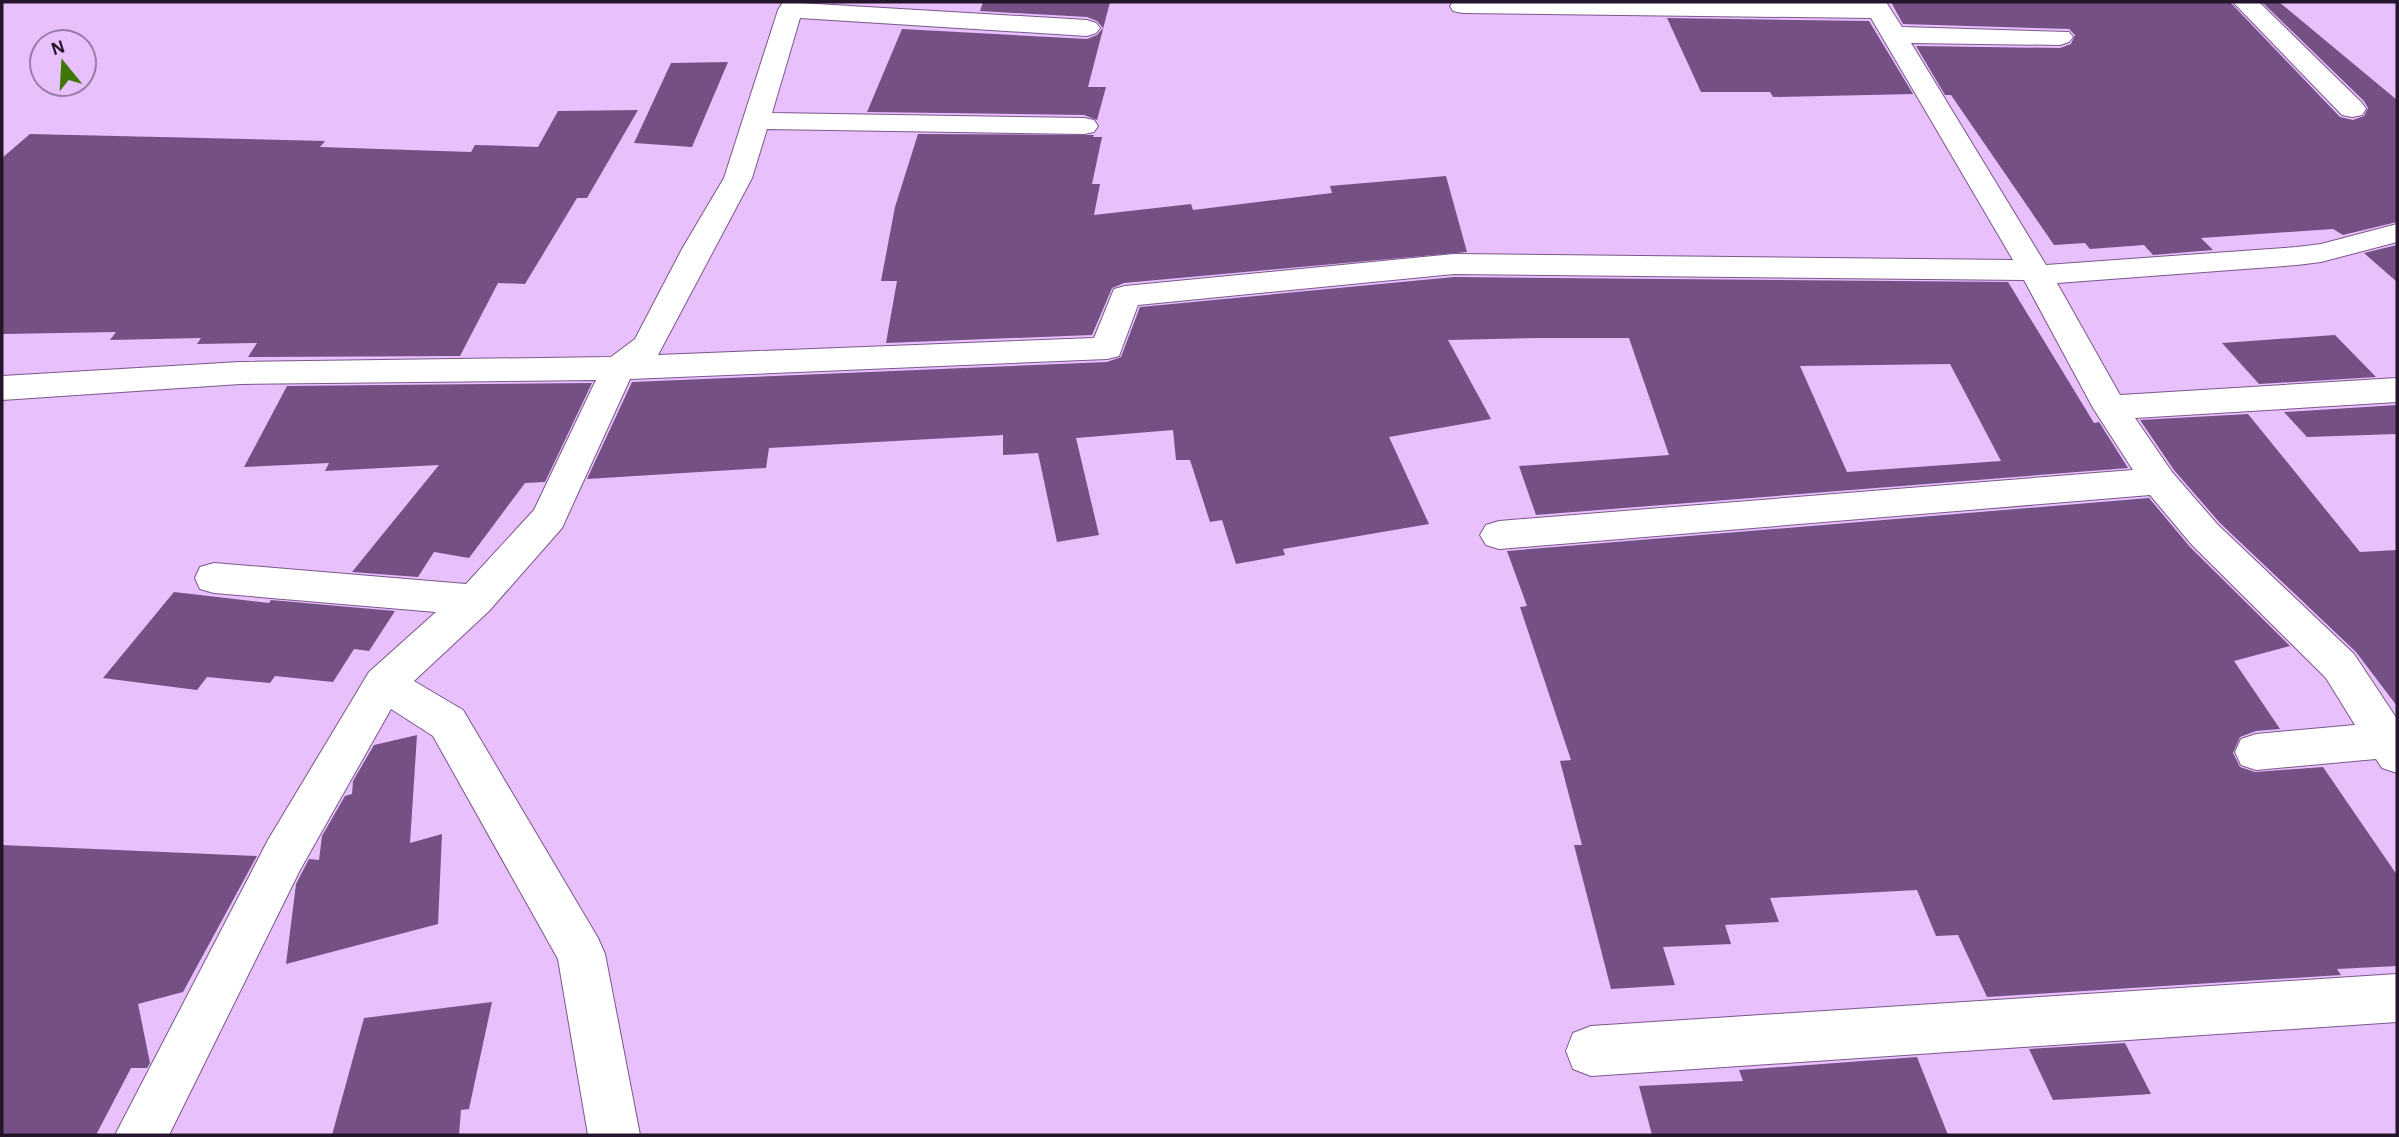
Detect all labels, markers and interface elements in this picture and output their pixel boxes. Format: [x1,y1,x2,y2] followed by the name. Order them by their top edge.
[28,28,98,98] north arrow
[49,37,67,59] text: N

